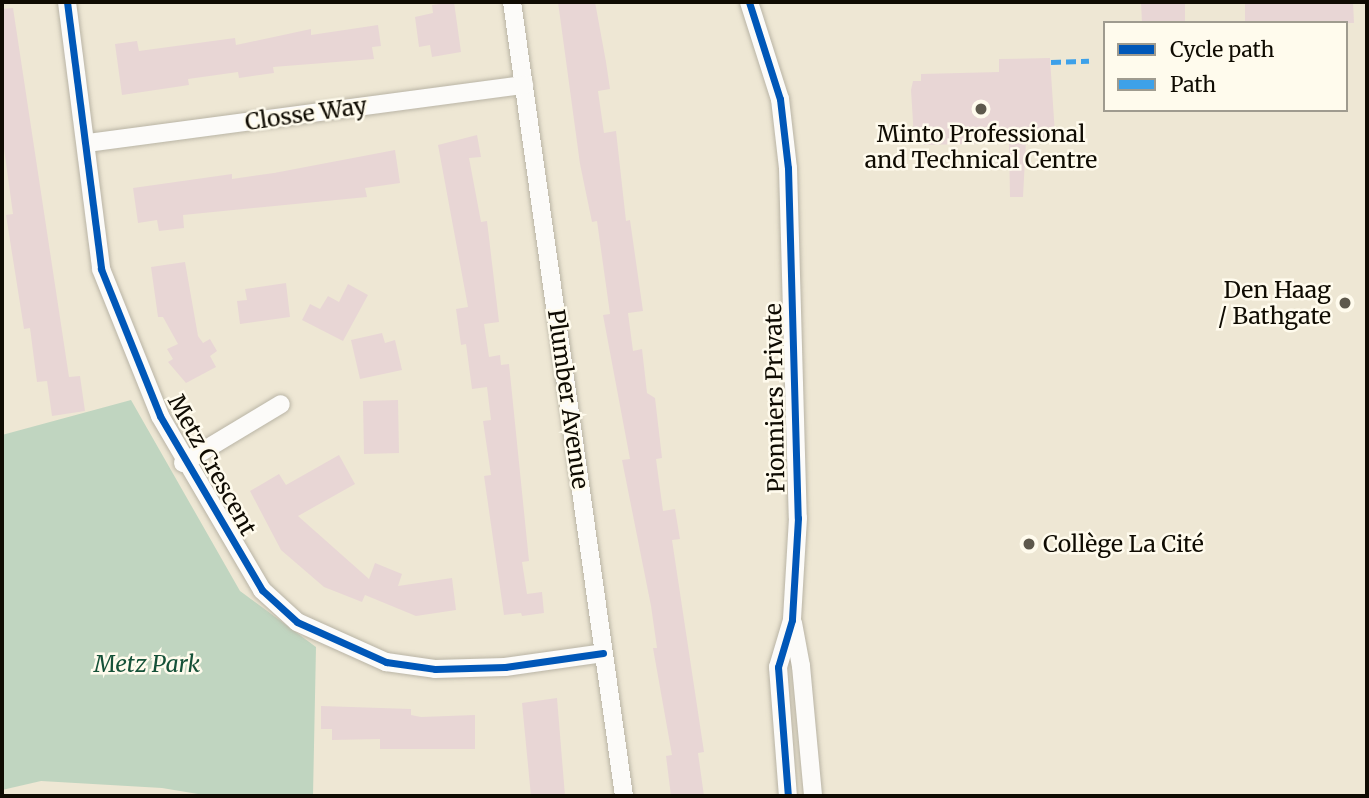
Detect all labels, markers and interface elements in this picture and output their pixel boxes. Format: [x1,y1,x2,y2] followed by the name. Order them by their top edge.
[1103,21,1348,112] legend
[1170,36,1274,63] text: Cycle path
[1170,71,1216,98] text: Path
[243,92,369,136] street label: Closse Way
[973,101,989,117] marker: Minto Professional and Technical Centre
[865,120,1097,174] place label: Minto Professional and Technical Centre
[1218,276,1331,330] place label: Den Haag / Bathgate
[1337,295,1353,311] marker: Den Haag / Bathgate
[760,303,790,493] street label: Pionniers Private
[542,307,594,491] street label: Plumber Avenue
[162,390,262,540] street label: Metz Crescent
[1043,530,1204,558] place label: Collège La Cité
[1021,536,1037,552] marker: Collège La Cité
[94,650,200,678] park label: Metz Park

